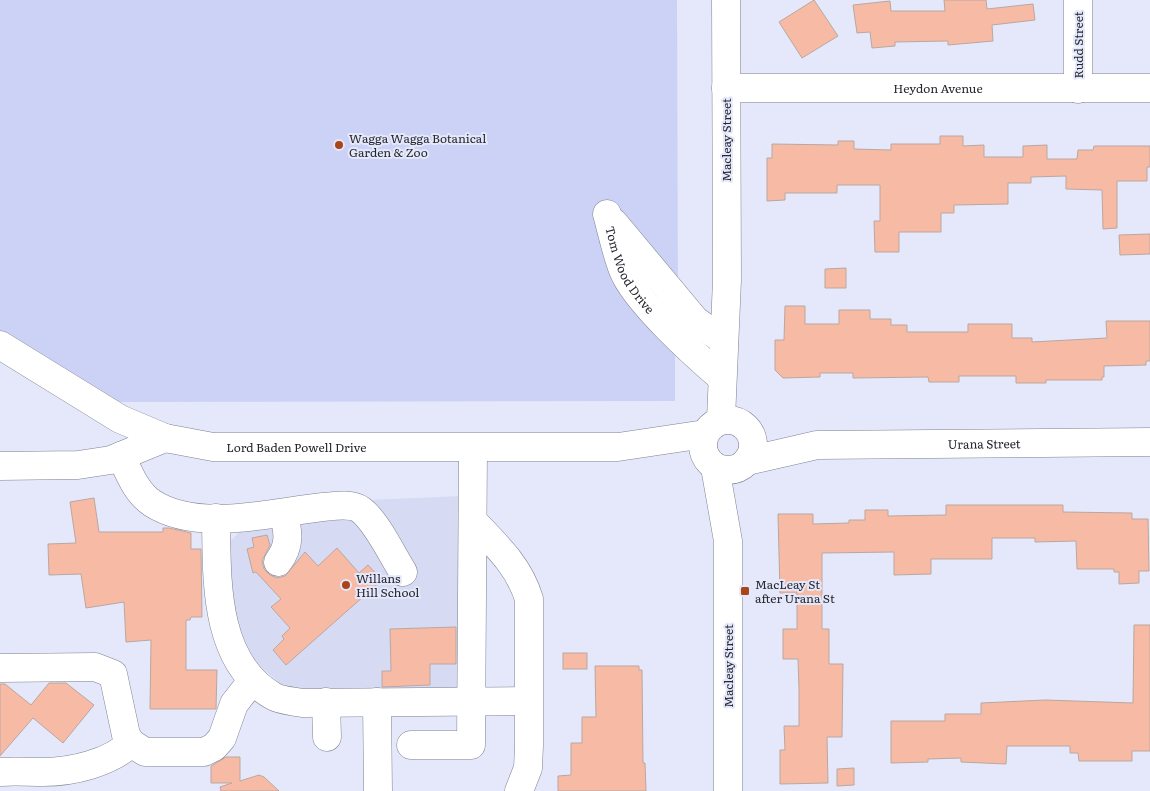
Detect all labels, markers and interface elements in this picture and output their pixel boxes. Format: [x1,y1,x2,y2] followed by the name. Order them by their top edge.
[1069,11,1087,79] street label: Rudd Street
[893,79,983,97] street label: Heydon Avenue
[717,98,735,182] street label: Macleay Street
[349,129,486,161] place label: Wagga Wagga Botanical Garden & Zoo
[333,139,345,151] marker: Wagga Wagga Botanical Garden & Zoo
[601,224,659,317] street label: Tom Wood Drive
[948,434,1021,453] street label: Urana Street
[226,438,366,456] street label: Lord Baden Powell Drive
[356,569,419,601] place label: Willans Hill School
[755,575,835,607] place label: MacLeay St after Urana St
[340,579,352,591] marker: Willans Hill School
[739,585,751,597] marker: MacLeay St after Urana St
[719,624,737,708] street label: Macleay Street

